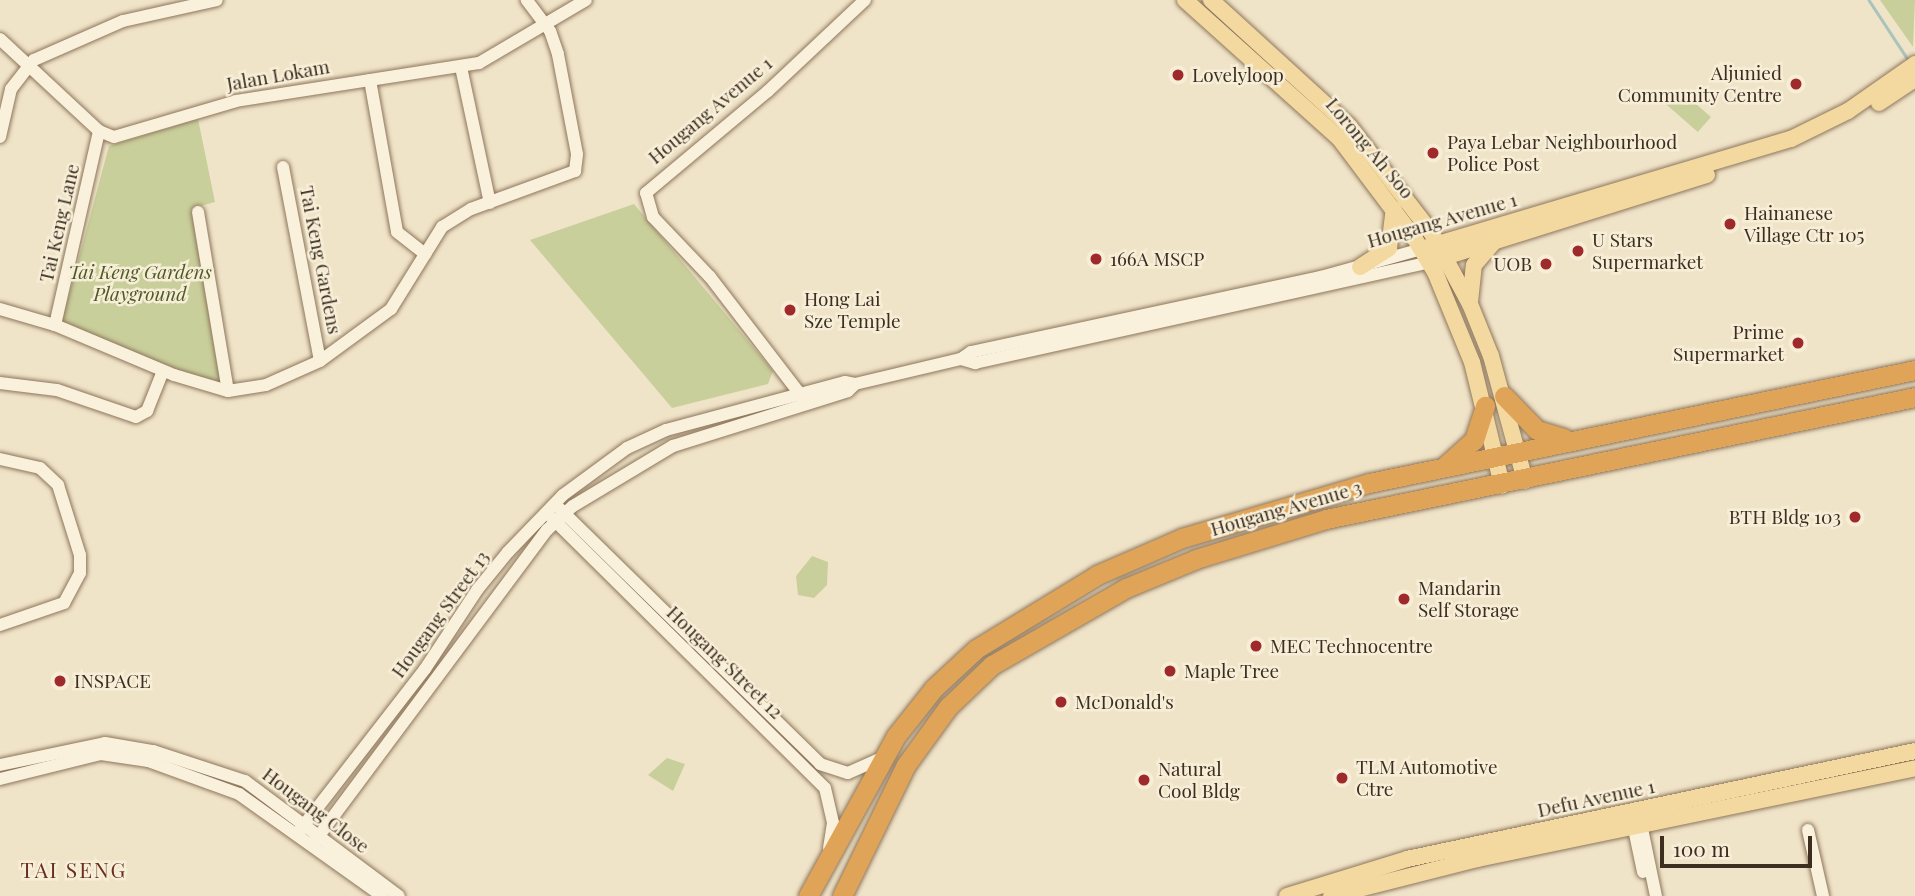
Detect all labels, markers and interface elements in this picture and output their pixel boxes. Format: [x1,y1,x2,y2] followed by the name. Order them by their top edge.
[643,51,777,169] street label: Hougang Avenue 1
[225,55,331,95] street label: Jalan Lokam
[1617,62,1782,106] place label: Aljunied Community Centre
[1192,64,1284,86] place label: Lovelyloop
[1170,67,1186,83] marker: Lovelyloop
[1788,76,1804,92] marker: Aljunied Community Centre
[1321,93,1419,203] street label: Lorong Ah Soo
[1447,131,1678,175] place label: Paya Lebar Neighbourhood Police Post
[1425,145,1441,161] marker: Paya Lebar Neighbourhood Police Post
[34,162,84,284] street label: Tai Keng Lane
[295,184,347,336] street label: Tai Keng Gardens
[1364,188,1520,252] street label: Hougang Avenue 1
[1744,202,1865,246] place label: Hainanese Village Ctr 105
[1722,216,1738,232] marker: Hainanese Village Ctr 105
[1592,229,1703,273] place label: U Stars Supermarket
[1570,243,1586,259] marker: U Stars Supermarket
[1110,248,1204,270] place label: 166A MSCP
[1088,251,1104,267] marker: 166A MSCP
[1493,253,1532,275] place label: UOB
[1538,256,1554,272] marker: UOB
[68,261,212,305] park label: Tai Keng Gardens Playground
[804,288,901,332] place label: Hong Lai Sze Temple
[782,302,798,318] marker: Hong Lai Sze Temple
[1673,321,1784,365] place label: Prime Supermarket
[1790,335,1806,351] marker: Prime Supermarket
[1208,475,1364,541] street label: Hougang Avenue 3
[1729,506,1841,528] place label: BTH Bldg 103
[1847,509,1863,525] marker: BTH Bldg 103
[386,546,494,682] street label: Hougang Street 13
[1418,577,1519,621] place label: Mandarin Self Storage
[1396,591,1412,607] marker: Mandarin Self Storage
[662,601,788,723] street label: Hougang Street 12
[1270,635,1433,657] place label: MEC Technocentre
[1248,638,1264,654] marker: MEC Technocentre
[1184,660,1280,682] place label: Maple Tree
[1162,663,1178,679] marker: Maple Tree
[74,670,151,692] place label: INSPACE
[52,673,68,689] marker: INSPACE
[1075,691,1174,713] place label: McDonald's
[1053,694,1069,710] marker: McDonald's
[1356,756,1498,800] place label: TLM Automotive Ctre
[1158,758,1240,802] place label: Natural Cool Bldg
[258,763,374,857] street label: Hougang Close
[1334,770,1350,786] marker: TLM Automotive Ctre
[1136,772,1152,788] marker: Natural Cool Bldg
[1535,774,1657,822] street label: Defu Avenue 1
[1663,822,1815,866] scale bar
[1673,834,1730,862] text: 100 m
[22,856,126,882] district label: TAI SENG

